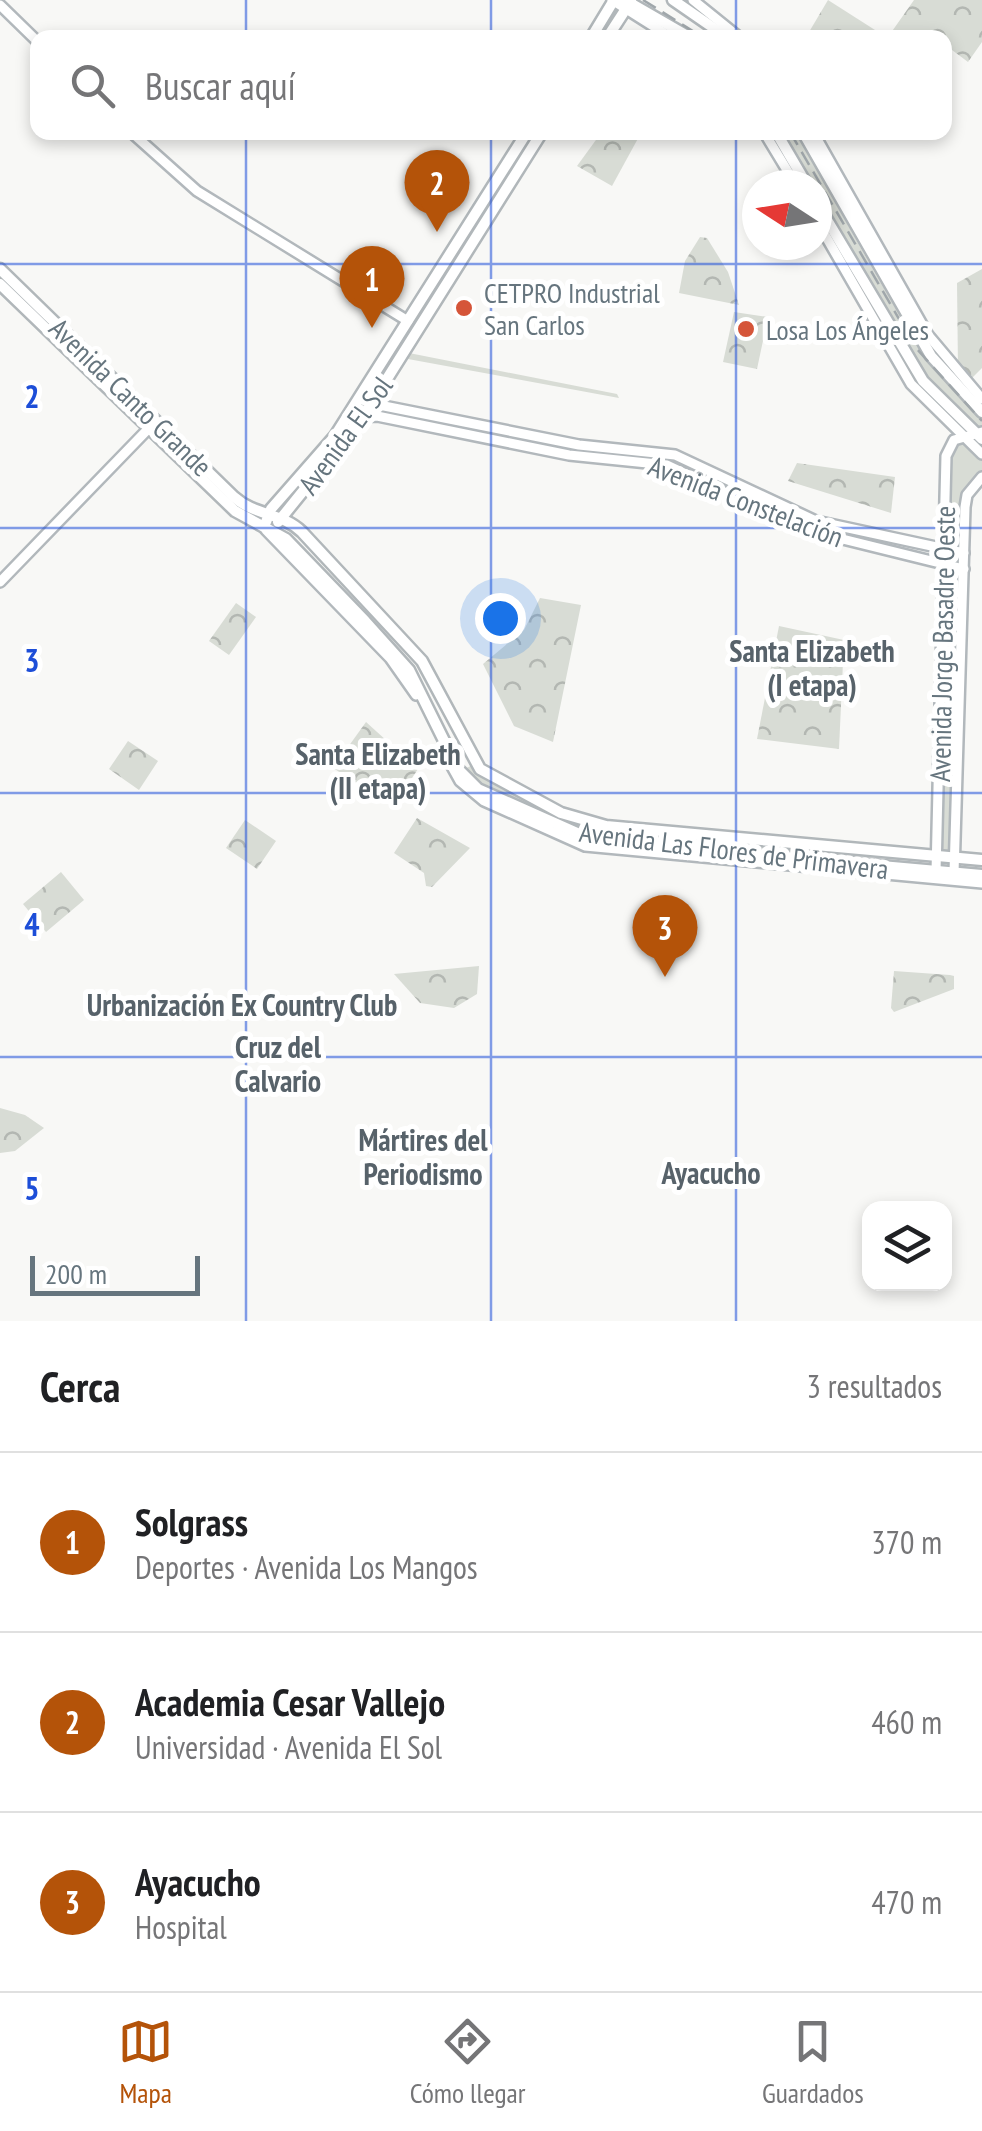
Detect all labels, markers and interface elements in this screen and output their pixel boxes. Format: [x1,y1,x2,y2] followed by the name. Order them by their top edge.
[30,30,952,140] search box
[65,58,120,113] icon: search
[145,61,296,110] text: Buscar aquí
[404,150,470,232] pin: 2
[742,170,832,260] north arrow
[340,245,404,328] pin: 1
[484,274,660,343] place label: CETPRO Industrial San Carlos
[453,297,475,319] marker: CETPRO Industrial San Carlos
[42,310,220,484] street label: Avenida Canto Grande
[766,311,929,348] place label: Losa Los Ángeles
[735,318,757,340] marker: Losa Los Ángeles
[290,368,401,502] street label: Avenida El Sol
[24,375,40,417] text: 2
[643,447,849,555] street label: Avenida Constelación
[921,506,963,782] street label: Avenida Jorge Basadre Oeste
[475,593,526,644] your location
[729,631,895,704] district label: Santa Elizabeth (I etapa)
[24,639,40,681] text: 3
[295,734,461,807] district label: Santa Elizabeth (II etapa)
[577,813,891,887] street label: Avenida Las Flores de Primavera
[632,894,698,977] pin: 3
[24,903,40,945] text: 4
[87,985,397,1024] district label: Urbanización Ex Country Club
[235,1027,322,1100] district label: Cruz del Calvario
[358,1120,488,1193] district label: Mártires del Periodismo
[660,1153,761,1192] district label: Ayacucho
[24,1167,40,1209] text: 5
[862,1201,952,1291] map controls
[862,1201,952,1291] button: layers
[30,1251,200,1296] scale bar
[45,1255,107,1292] text: 200 m
[40,1359,120,1414] text: Cerca
[807,1365,942,1407] text: 3 resultados
[135,1497,248,1546] text: Solgrass
[65,1521,80,1563] text: 1
[871,1521,942,1563] text: 370 m
[135,1546,478,1588] text: Deportes · Avenida Los Mangos
[135,1677,445,1726] text: Academia Cesar Vallejo
[65,1701,80,1743] text: 2
[871,1701,942,1743] text: 460 m
[135,1726,442,1768] text: Universidad · Avenida El Sol
[135,1857,261,1906] text: Ayacucho
[65,1881,80,1923] text: 3
[871,1881,942,1923] text: 470 m
[135,1906,227,1948] text: Hospital
[118,2014,173,2111] tab: Mapa
[410,2014,525,2111] tab: Cómo llegar
[762,2014,864,2111] tab: Guardados

